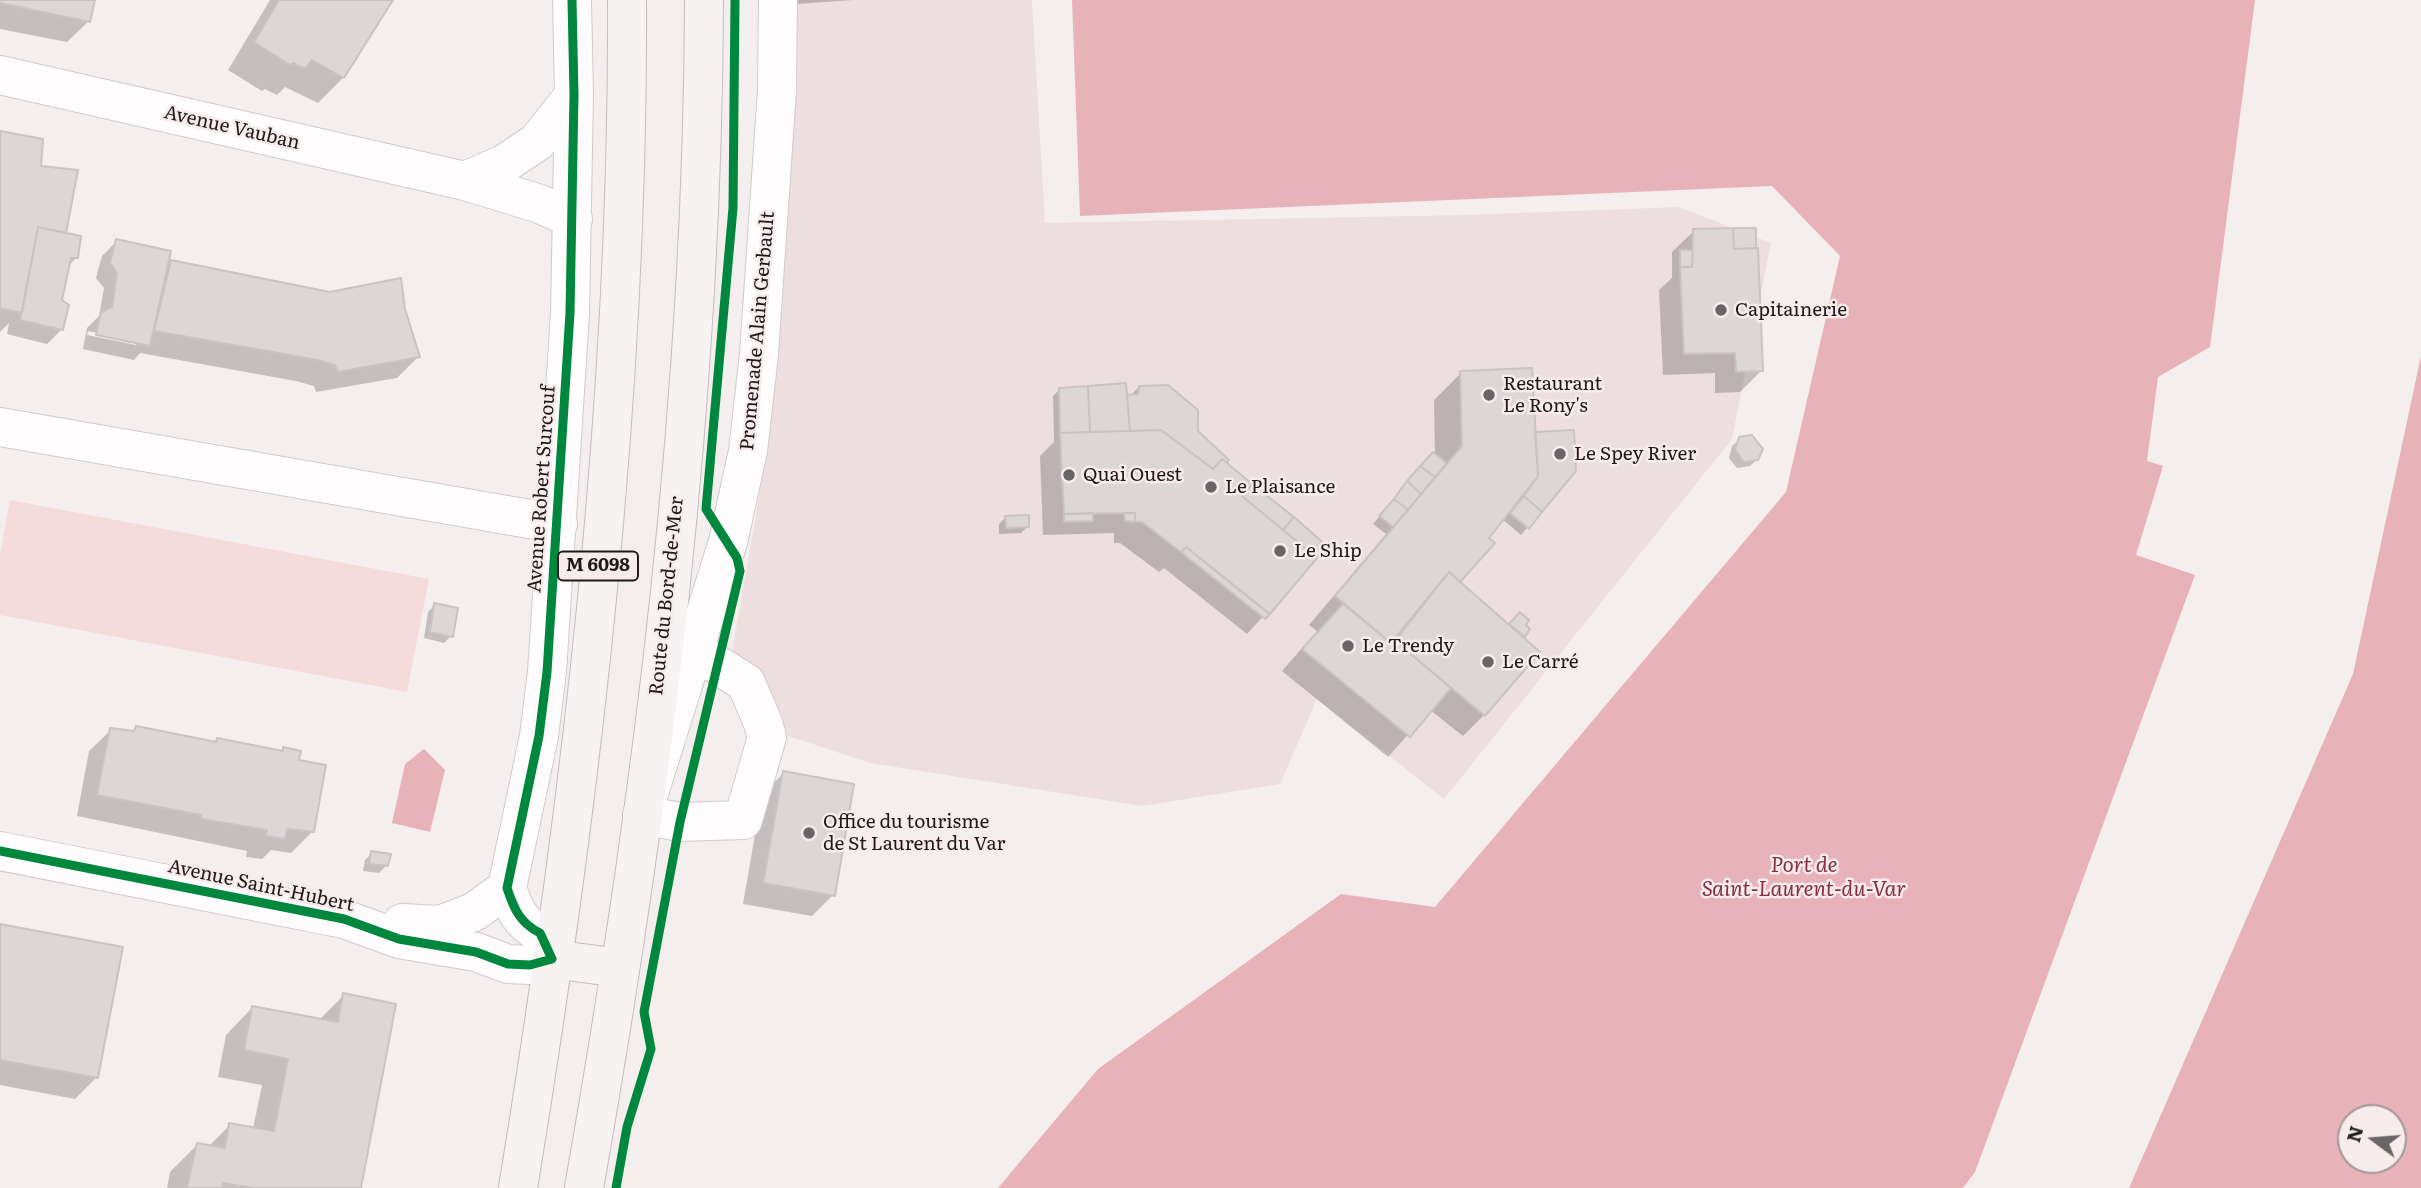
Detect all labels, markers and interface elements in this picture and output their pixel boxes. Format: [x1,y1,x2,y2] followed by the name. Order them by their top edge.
[162,101,302,155] street label: Avenue Vauban
[736,210,780,452] street label: Promenade Alain Gerbault
[1735,299,1847,321] place label: Capitainerie
[1713,302,1729,318] marker: Capitainerie
[1503,373,1602,417] place label: Restaurant Le Rony's
[523,385,561,593] street label: Avenue Robert Surcouf
[1481,387,1497,403] marker: Restaurant Le Rony's
[1574,443,1696,465] place label: Le Spey River
[1552,446,1568,462] marker: Le Spey River
[1083,464,1182,486] place label: Quai Ouest
[1061,467,1077,483] marker: Quai Ouest
[1225,476,1335,498] place label: Le Plaisance
[1203,479,1219,495] marker: Le Plaisance
[645,495,689,697] street label: Route du Bord-de-Mer
[1294,540,1362,562] place label: Le Ship
[1272,543,1288,559] marker: Le Ship
[558,552,638,580] road number: M 6098
[1362,635,1454,657] place label: Le Trendy
[1340,638,1356,654] marker: Le Trendy
[1502,651,1579,673] place label: Le Carré
[1480,654,1496,670] marker: Le Carré
[823,811,1006,855] place label: Office du tourisme de St Laurent du Var
[801,825,817,841] marker: Office du tourisme de St Laurent du Var
[1702,853,1906,903] water label: Port de Saint-Laurent-du-Var
[166,855,356,917] street label: Avenue Saint-Hubert
[2337,1104,2407,1174] north arrow
[2338,1122,2369,1145] text: N

